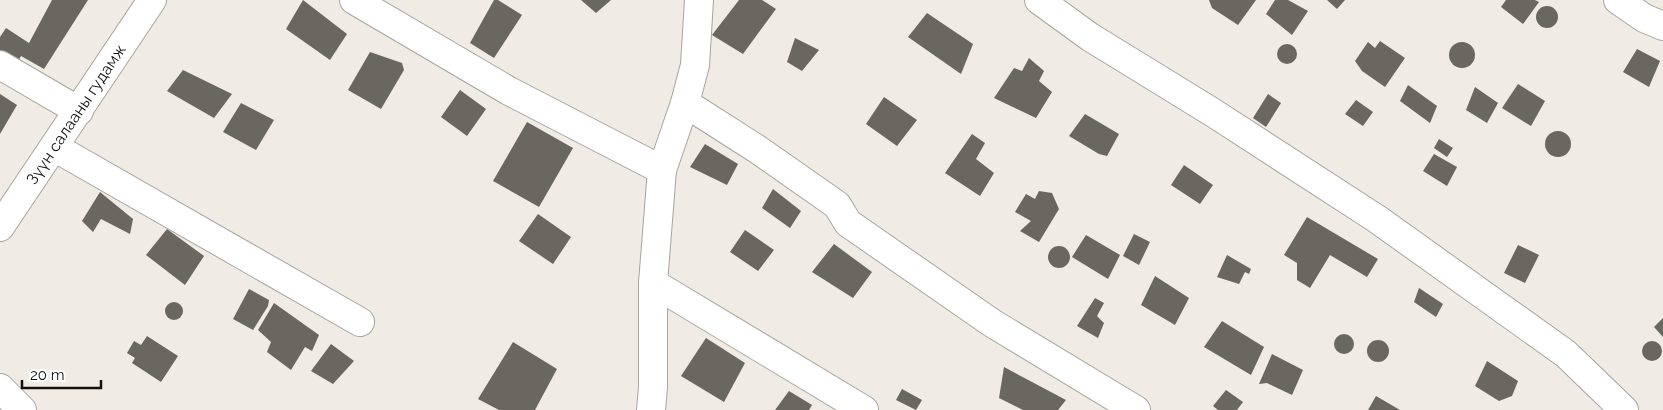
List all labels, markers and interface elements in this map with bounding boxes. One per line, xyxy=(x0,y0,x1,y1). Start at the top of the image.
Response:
street label: Зүүн салааны гудамж xyxy=(22,40,130,188)
scale bar xyxy=(22,358,101,390)
text: 20 m xyxy=(30,366,65,384)

